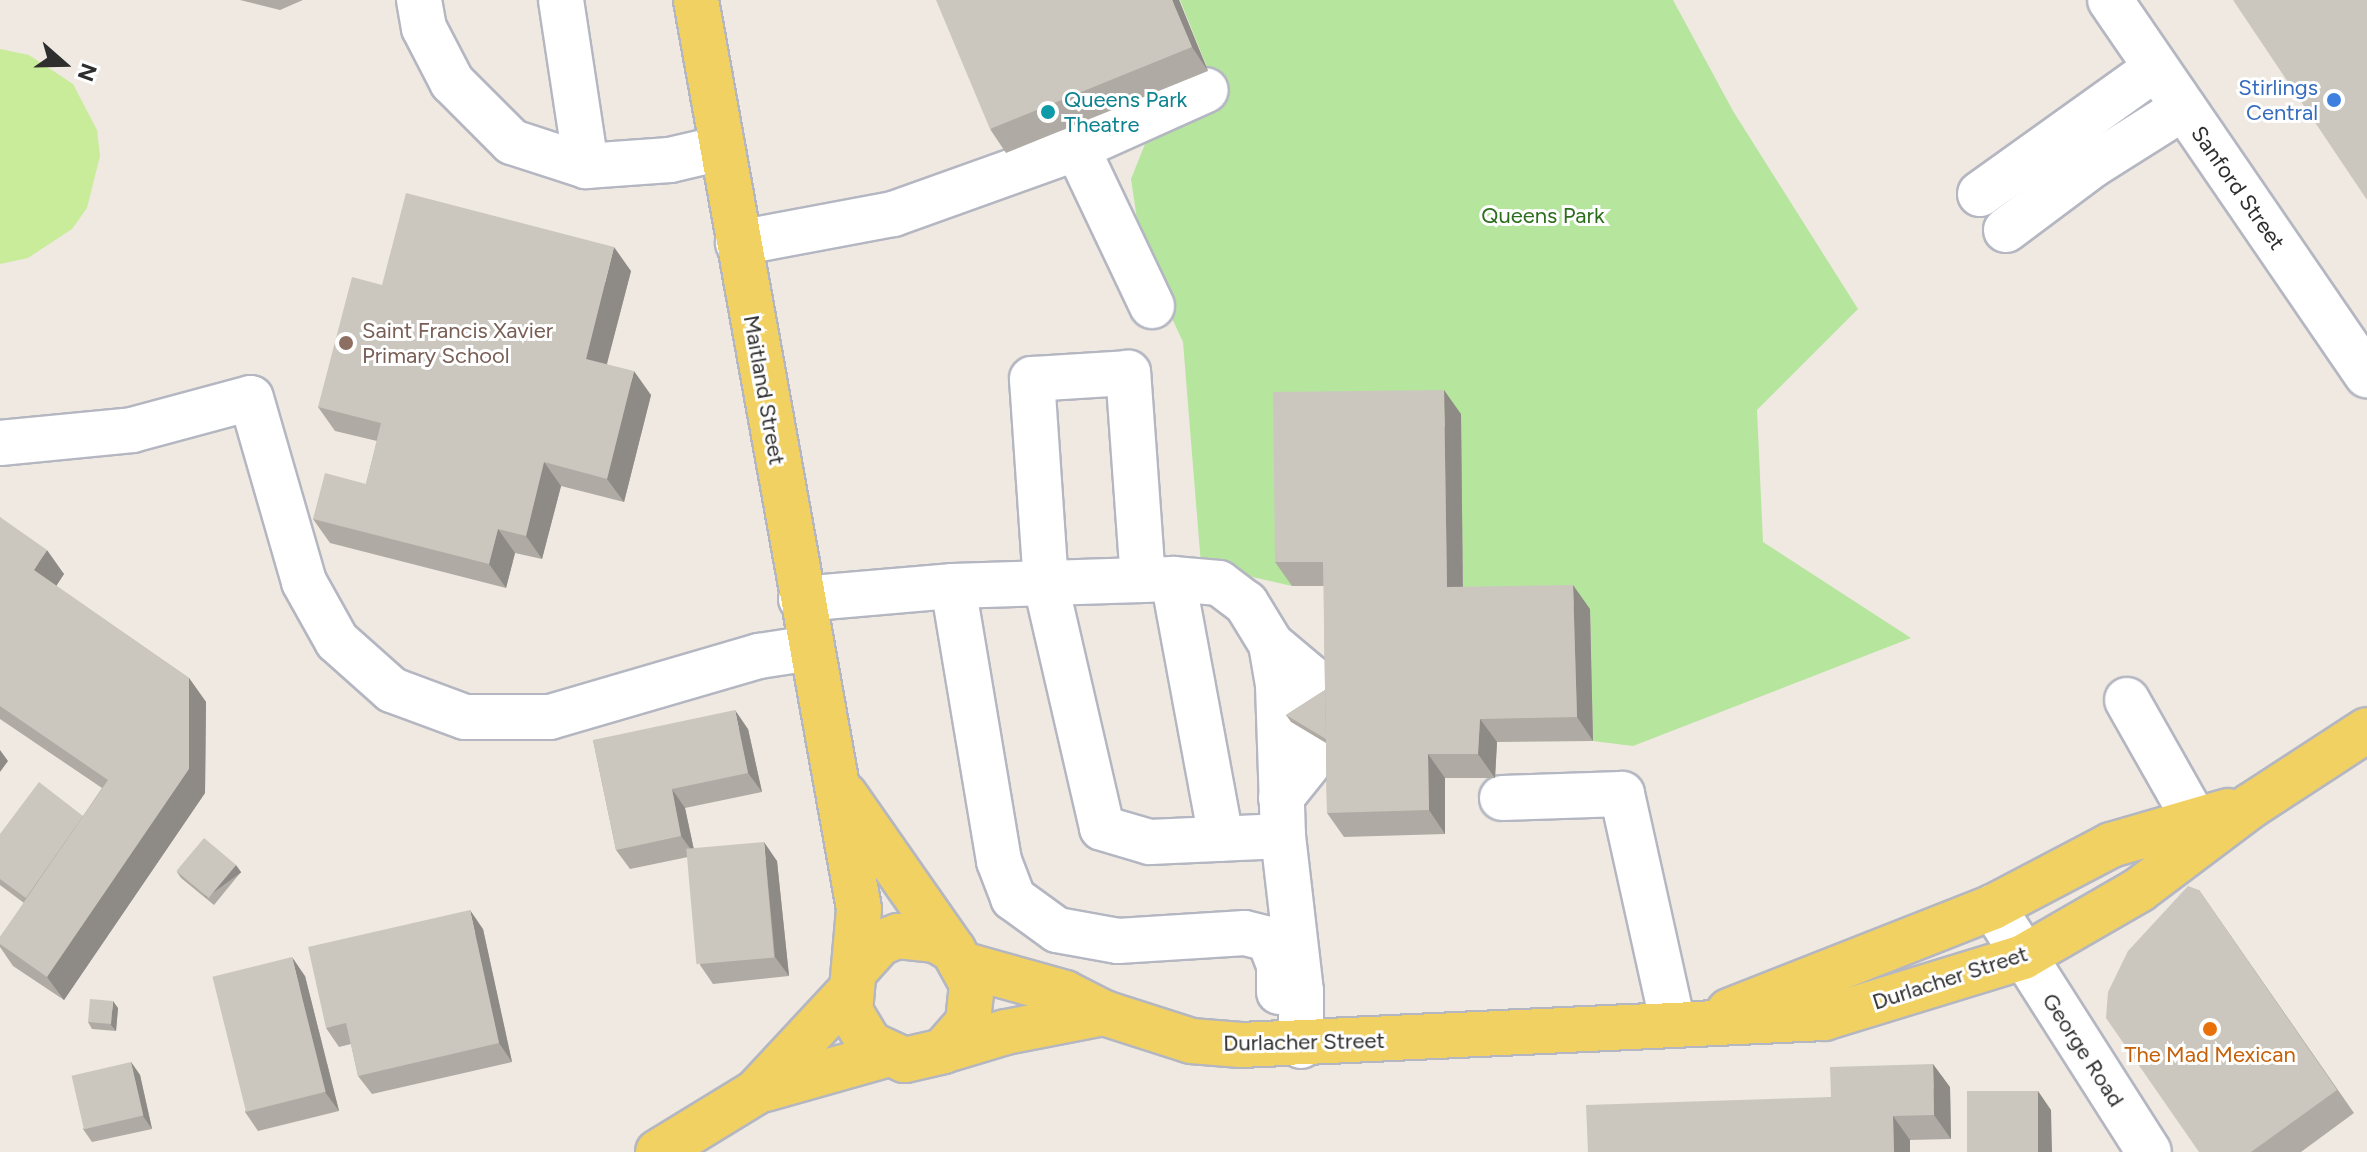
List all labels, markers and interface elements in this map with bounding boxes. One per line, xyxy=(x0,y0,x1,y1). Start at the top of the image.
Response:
north arrow xyxy=(24,24,104,104)
text: N xyxy=(71,60,103,85)
place label: Stirlings Central xyxy=(2238,74,2318,126)
place label: Queens Park Theatre xyxy=(1064,86,1187,138)
marker: Stirlings Central xyxy=(2325,91,2343,109)
marker: Queens Park Theatre xyxy=(1039,103,1057,121)
street label: Sanford Street xyxy=(2186,121,2290,255)
park label: Queens Park xyxy=(1481,203,1605,229)
street label: Maitland Street xyxy=(738,313,790,467)
place label: Saint Francis Xavier Primary School xyxy=(362,317,553,368)
marker: Saint Francis Xavier Primary School xyxy=(337,334,355,352)
street label: Durlacher Street xyxy=(1869,940,2031,1016)
street label: George Road xyxy=(2037,988,2129,1112)
marker: The Mad Mexican xyxy=(2201,1020,2219,1038)
street label: Durlacher Street xyxy=(1223,1027,1385,1057)
place label: The Mad Mexican xyxy=(2124,1042,2296,1068)

